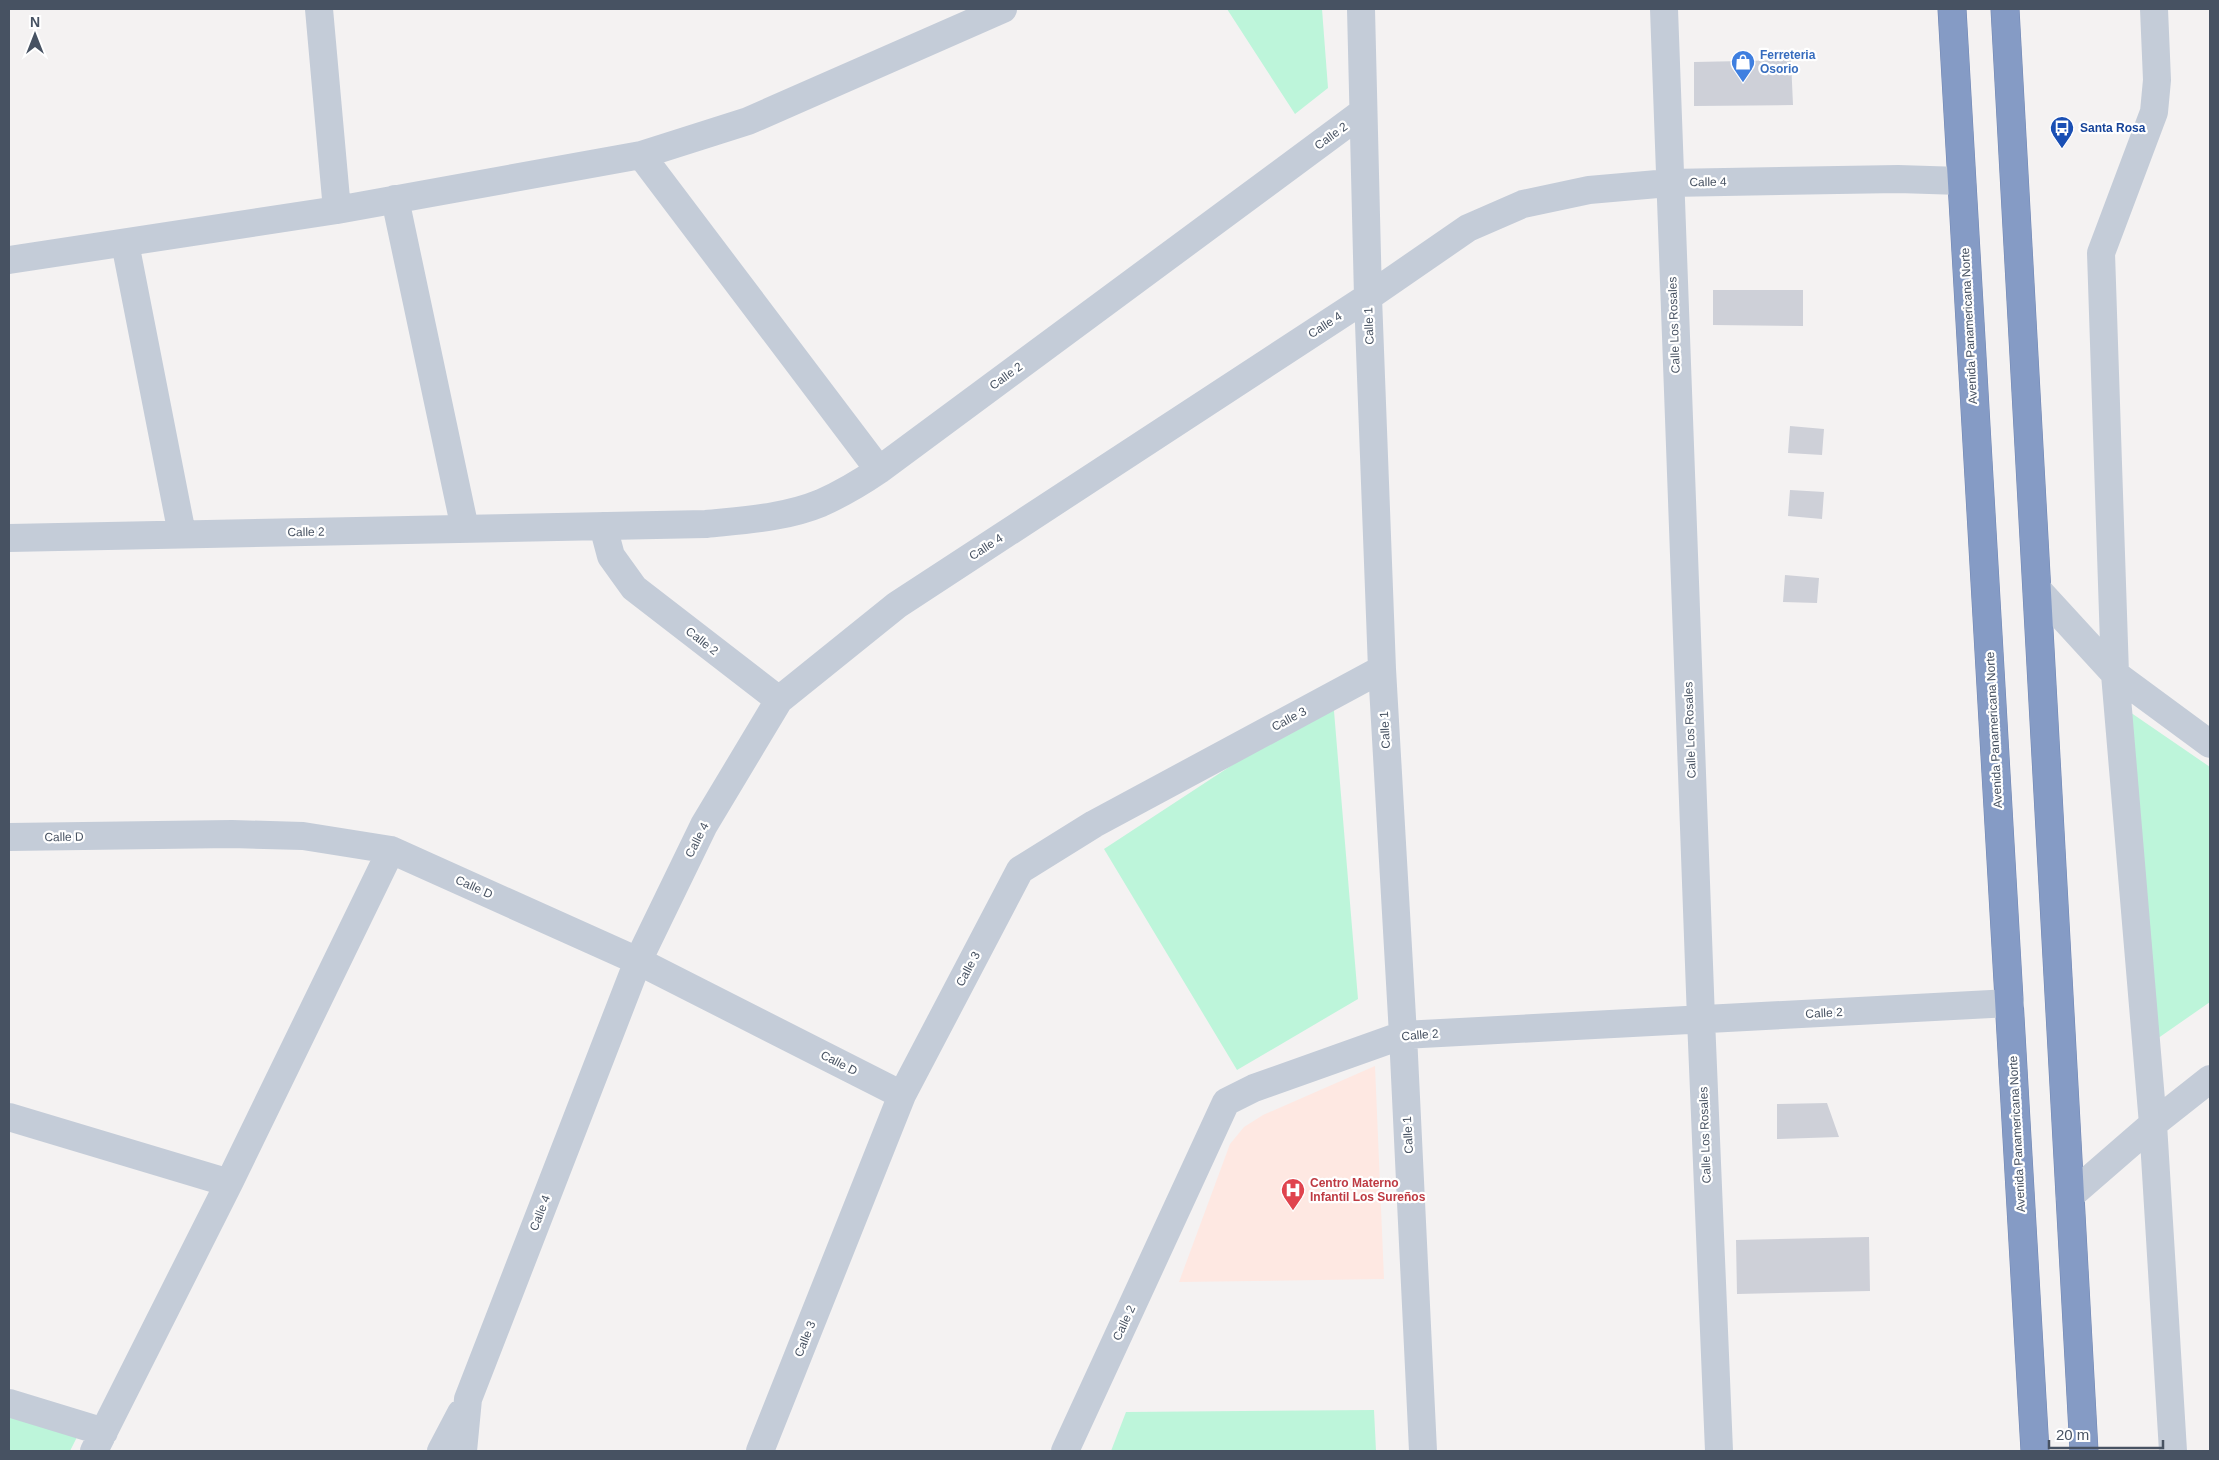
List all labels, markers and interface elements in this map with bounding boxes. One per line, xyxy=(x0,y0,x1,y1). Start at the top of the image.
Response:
north arrow xyxy=(10,10,60,60)
text: N xyxy=(30,14,40,30)
place label: Ferreteria Osorio xyxy=(1760,48,1816,76)
shop icon: Ferreteria Osorio xyxy=(1730,49,1756,83)
bus stop icon: Santa Rosa xyxy=(2049,115,2075,149)
street label: Calle 2 xyxy=(1312,119,1350,153)
place label: Santa Rosa xyxy=(2080,121,2146,135)
street label: Calle 4 xyxy=(1689,175,1727,189)
street label: Avenida Panamericana Norte xyxy=(1958,247,1980,405)
street label: Calle Los Rosales xyxy=(1665,276,1683,374)
street label: Calle 1 xyxy=(1361,307,1377,345)
street label: Calle 4 xyxy=(1306,309,1345,341)
street label: Calle 2 xyxy=(987,359,1025,393)
street label: Calle 2 xyxy=(287,525,325,539)
street label: Calle 4 xyxy=(967,531,1006,563)
street label: Calle 2 xyxy=(683,624,721,658)
street label: Avenida Panamericana Norte xyxy=(1983,651,2005,809)
street label: Calle Los Rosales xyxy=(1681,681,1699,779)
street label: Calle 3 xyxy=(1269,704,1309,734)
street label: Calle 1 xyxy=(1377,711,1393,749)
street label: Calle 4 xyxy=(682,820,712,860)
street label: Calle D xyxy=(44,830,84,844)
street label: Calle D xyxy=(453,873,495,902)
street label: Calle 3 xyxy=(953,949,983,989)
street label: Calle 2 xyxy=(1805,1005,1843,1021)
street label: Calle 2 xyxy=(1401,1026,1440,1044)
street label: Calle D xyxy=(818,1048,860,1078)
street label: Avenida Panamericana Norte xyxy=(2006,1055,2028,1213)
street label: Calle Los Rosales xyxy=(1696,1086,1714,1184)
street label: Calle 1 xyxy=(1400,1116,1416,1154)
place label: Centro Materno Infantil Los Sureños xyxy=(1310,1176,1426,1204)
hospital icon: Centro Materno Infantil Los Sureños xyxy=(1280,1177,1306,1211)
street label: Calle 4 xyxy=(527,1193,553,1233)
street label: Calle 2 xyxy=(1110,1303,1138,1343)
street label: Calle 3 xyxy=(792,1319,819,1359)
scale bar xyxy=(2049,1418,2163,1450)
text: 20 m xyxy=(2056,1426,2089,1443)

